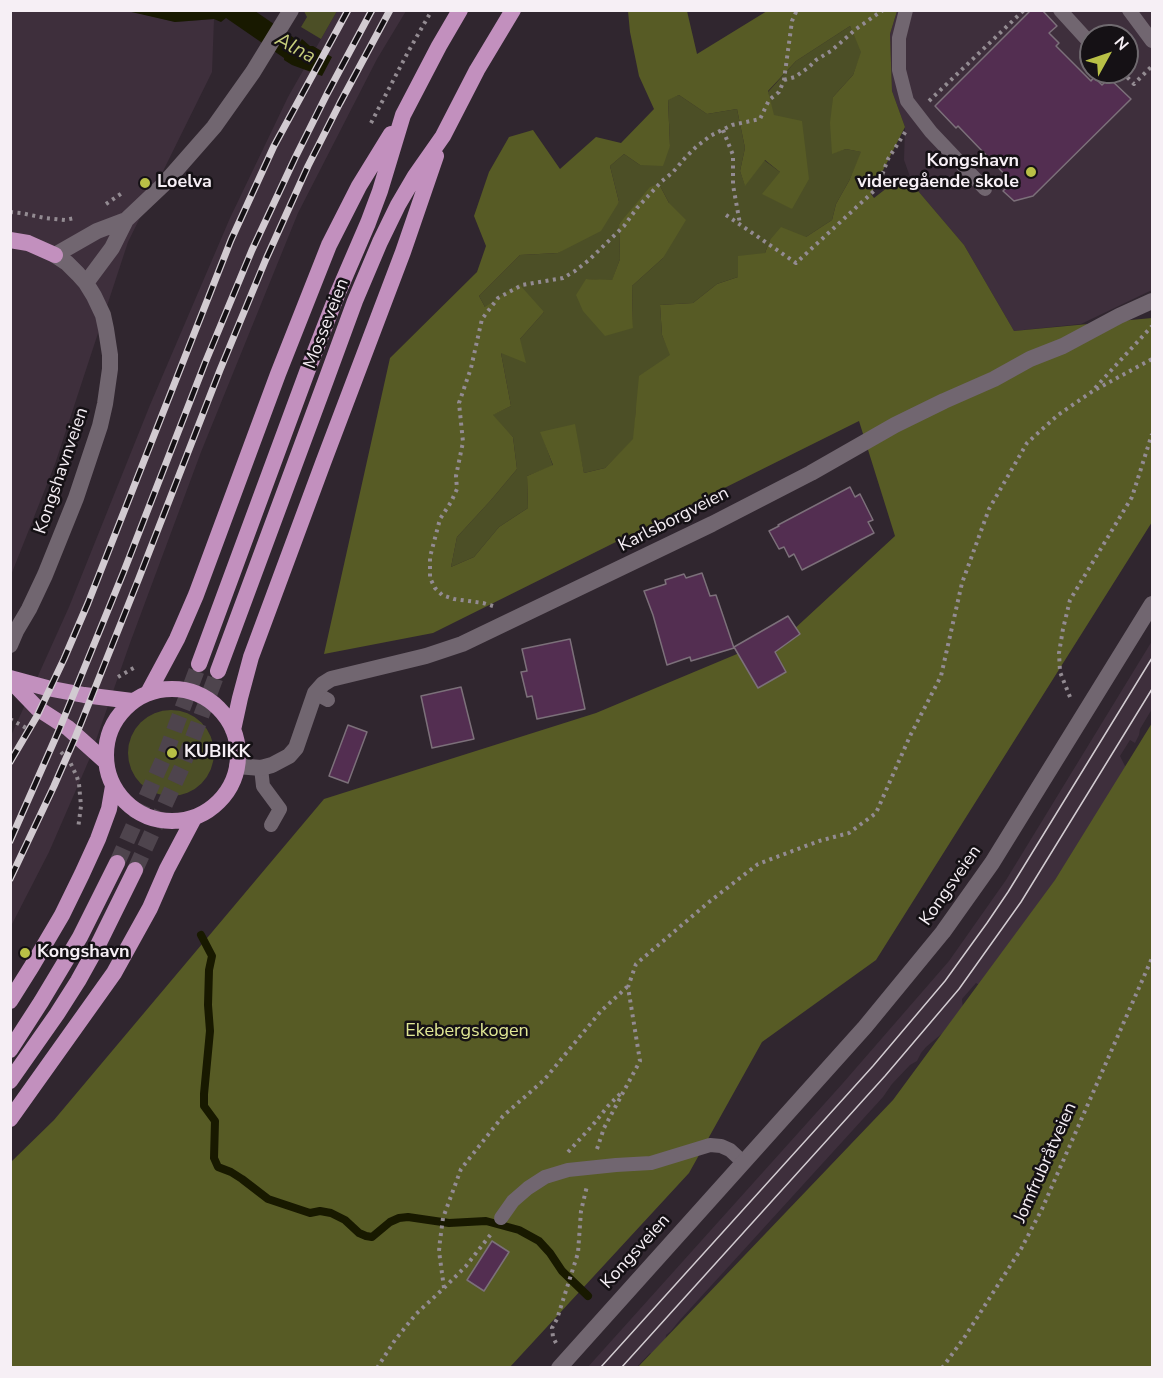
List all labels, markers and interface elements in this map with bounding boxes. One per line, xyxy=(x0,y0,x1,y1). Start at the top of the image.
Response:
north arrow xyxy=(1079,24,1139,84)
water label: Alna xyxy=(271,28,319,70)
text: N xyxy=(1109,32,1134,55)
place label: Kongshavn videregående skole xyxy=(857,151,1019,194)
marker: Kongshavn videregående skole xyxy=(1024,165,1038,179)
place label: Loelva xyxy=(157,172,212,194)
marker: Loelva xyxy=(138,176,152,190)
street label: Mosseveien xyxy=(300,276,354,372)
street label: Kongshavnveien xyxy=(30,405,94,537)
street label: Karlsborgveien xyxy=(615,483,733,557)
place label: KUBIKK xyxy=(184,742,250,764)
marker: KUBIKK xyxy=(165,746,179,760)
street label: Kongsveien xyxy=(915,842,987,930)
place label: Kongshavn xyxy=(37,942,130,964)
marker: Kongshavn xyxy=(18,946,32,960)
park label: Ekebergskogen xyxy=(405,1021,529,1043)
street label: Jomfrubråtveien xyxy=(1010,1100,1082,1226)
street label: Kongsveien xyxy=(597,1210,675,1294)

